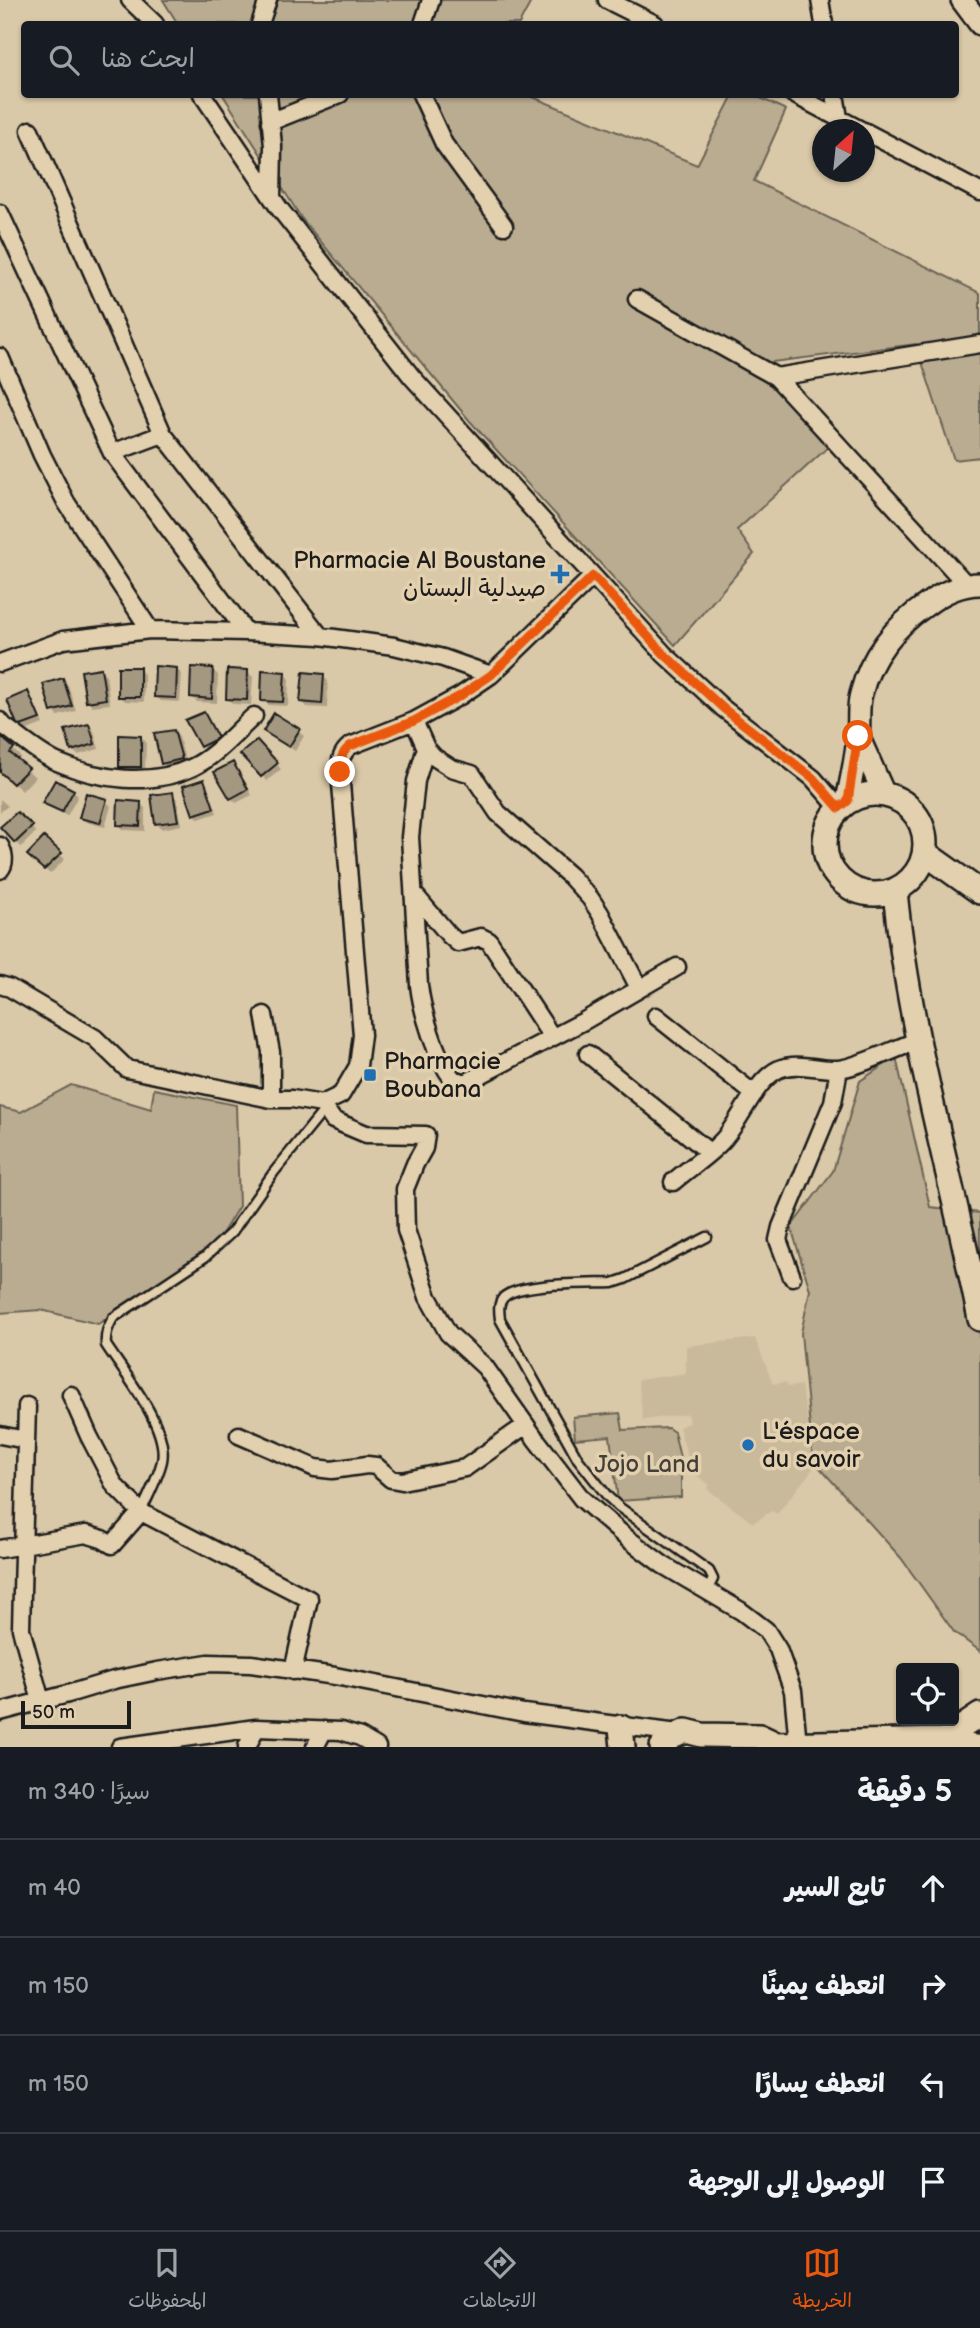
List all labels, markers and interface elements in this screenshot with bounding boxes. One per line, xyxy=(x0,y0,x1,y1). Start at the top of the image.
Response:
search box xyxy=(21,21,959,98)
icon: search xyxy=(45,41,83,79)
text: ابحث هنا xyxy=(101,44,195,75)
north arrow xyxy=(812,119,875,182)
place label: Pharmacie Al Boustane صيدلية البستان xyxy=(293,546,546,603)
marker: Pharmacie Al Boustane صيدلية البستان xyxy=(552,566,568,582)
route start xyxy=(842,720,873,751)
route end xyxy=(324,756,355,787)
place label: Pharmacie Boubana xyxy=(384,1047,501,1104)
marker: Pharmacie Boubana xyxy=(362,1067,378,1083)
place label: L'éspace du savoir xyxy=(762,1417,861,1474)
marker: L'éspace du savoir xyxy=(740,1437,756,1453)
park label: Jojo Land xyxy=(595,1450,699,1479)
map controls xyxy=(896,1663,959,1726)
button: locate xyxy=(896,1663,959,1726)
scale bar xyxy=(21,1698,131,1730)
text: 50 m xyxy=(32,1701,75,1724)
text: 5 دقيقة xyxy=(857,1774,952,1810)
text: سيرًا · 340 m xyxy=(28,1778,150,1806)
icon: ahead xyxy=(914,1869,952,1907)
text: تابع السير xyxy=(785,1873,885,1904)
text: 40 m xyxy=(28,1874,81,1902)
icon: right xyxy=(914,1967,952,2005)
text: انعطف يمينًا xyxy=(762,1971,885,2002)
text: 150 m xyxy=(28,1972,89,2000)
icon: left xyxy=(914,2065,952,2103)
text: انعطف يسارًا xyxy=(755,2069,885,2100)
text: 150 m xyxy=(28,2070,89,2098)
icon: arrive xyxy=(914,2163,952,2201)
text: الوصول إلى الوجهة xyxy=(688,2167,885,2198)
tab: المحفوظات xyxy=(128,2244,206,2317)
tab: الاتجاهات xyxy=(463,2244,536,2317)
tab: الخريطة xyxy=(793,2244,852,2317)

